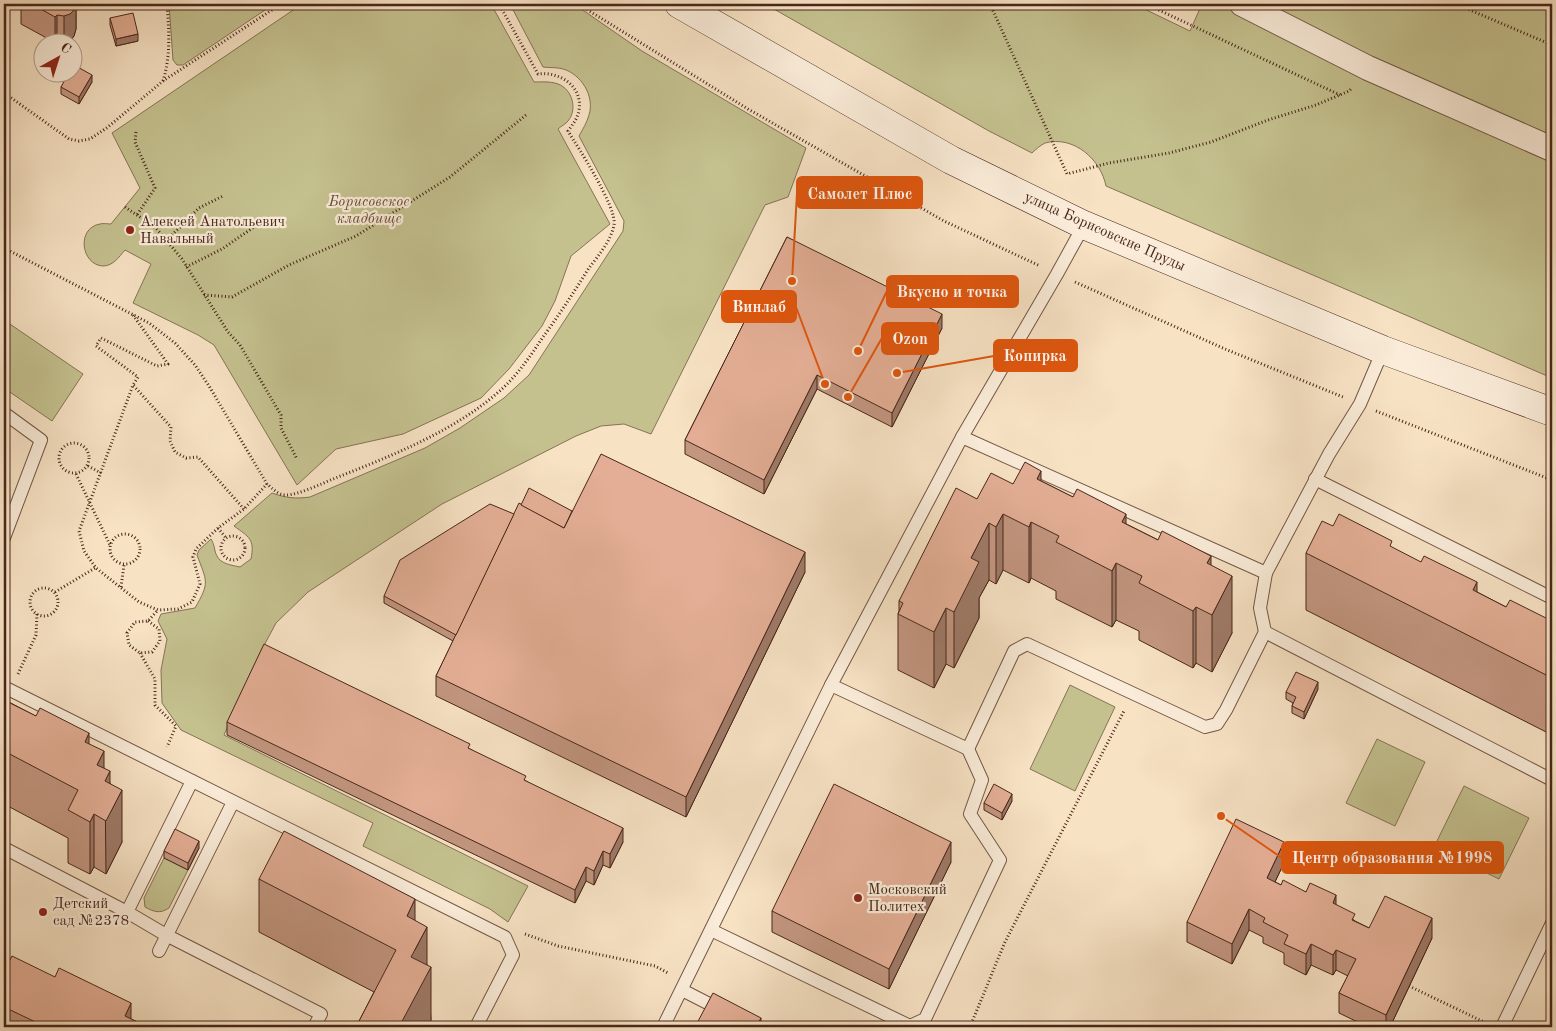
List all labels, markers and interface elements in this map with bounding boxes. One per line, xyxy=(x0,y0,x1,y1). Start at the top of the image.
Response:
north arrow xyxy=(32,32,82,82)
text: С xyxy=(58,40,74,57)
callout: Самолет Плюс xyxy=(797,177,922,208)
text: Самолет Плюс xyxy=(808,187,912,203)
street label: улица Борисовские Пруды xyxy=(1022,190,1187,275)
park label: Борисовское кладбище xyxy=(328,195,409,227)
place label: Алексей Анатольевич Навальный xyxy=(140,215,285,247)
marker: Алексей Анатольевич Навальный xyxy=(124,224,136,236)
callout: Вкусно и точка xyxy=(887,276,1018,307)
text: Вкусно и точка xyxy=(897,285,1007,301)
callout: Винлаб xyxy=(722,291,796,322)
text: Винлаб xyxy=(732,300,786,316)
callout: Ozon xyxy=(882,323,938,354)
text: Ozon xyxy=(892,332,928,348)
callout: Копирка xyxy=(994,340,1077,371)
text: Копирка xyxy=(1003,349,1067,365)
callout: Центр образования №1998 xyxy=(1282,842,1503,873)
text: Центр образования №1998 xyxy=(1292,851,1492,867)
place label: Московский Политех xyxy=(868,883,947,915)
marker: Московский Политех xyxy=(852,892,864,904)
place label: Детский сад №2378 xyxy=(53,897,129,929)
marker: Детский сад №2378 xyxy=(37,906,49,918)

